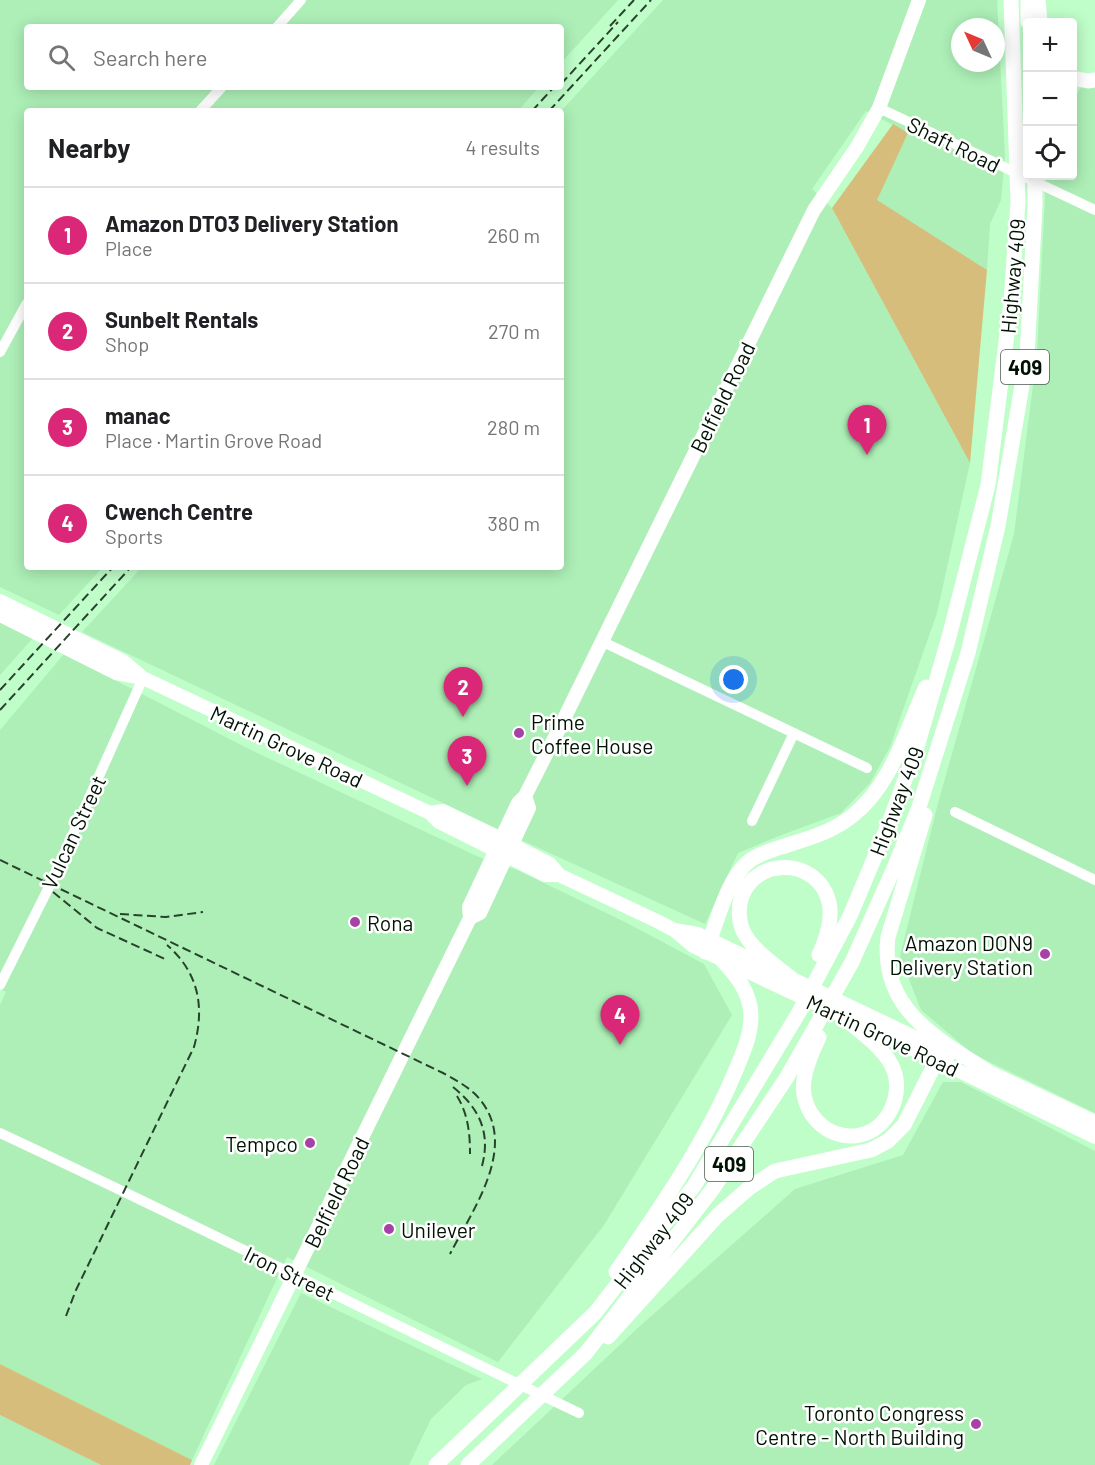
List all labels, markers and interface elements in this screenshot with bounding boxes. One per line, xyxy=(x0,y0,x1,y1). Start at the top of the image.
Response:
north arrow xyxy=(951,18,1005,72)
map controls xyxy=(1023,18,1077,180)
button: + xyxy=(1023,18,1077,72)
search box xyxy=(24,24,564,90)
icon: search xyxy=(45,41,78,74)
text: Search here xyxy=(93,44,207,70)
button: − xyxy=(1023,72,1077,126)
street label: Shaft Road xyxy=(904,111,1004,177)
button: locate xyxy=(1023,126,1077,180)
text: Nearby xyxy=(48,132,130,163)
text: 4 results xyxy=(465,135,540,159)
text: Amazon DTO3 Delivery Station xyxy=(105,210,398,236)
street label: Highway 409 xyxy=(995,218,1029,334)
text: 1 xyxy=(64,223,71,247)
text: 260 m xyxy=(487,223,540,247)
text: Place xyxy=(105,236,153,260)
text: Sunbelt Rentals xyxy=(105,306,258,332)
text: 2 xyxy=(62,319,73,343)
text: 270 m xyxy=(488,319,540,343)
text: Shop xyxy=(105,332,149,356)
street label: Belfield Road xyxy=(684,338,760,456)
road number: 409 xyxy=(1001,350,1049,384)
text: manac xyxy=(105,402,170,428)
pin: 1 xyxy=(848,406,886,455)
text: 3 xyxy=(62,415,73,439)
text: 280 m xyxy=(487,415,540,439)
text: Place · Martin Grove Road xyxy=(105,428,322,452)
text: Cwench Centre xyxy=(105,498,253,524)
text: 4 xyxy=(61,511,74,535)
text: 380 m xyxy=(487,511,540,535)
text: Sports xyxy=(105,524,163,548)
your location xyxy=(719,665,748,694)
pin: 2 xyxy=(444,668,482,717)
street label: Martin Grove Road xyxy=(207,700,367,792)
place label: Prime Coffee House xyxy=(531,709,653,758)
marker: Prime Coffee House xyxy=(512,726,526,740)
pin: 3 xyxy=(448,736,486,786)
street label: Highway 409 xyxy=(864,743,928,859)
street label: Vulcan Street xyxy=(36,771,110,893)
place label: Rona xyxy=(367,910,413,935)
marker: Rona xyxy=(348,915,362,929)
place label: Amazon DON9 Delivery Station xyxy=(889,930,1033,979)
marker: Amazon DON9 Delivery Station xyxy=(1038,947,1052,961)
street label: Martin Grove Road xyxy=(803,989,963,1081)
pin: 4 xyxy=(600,996,640,1045)
place label: Tempco xyxy=(225,1131,298,1156)
street label: Belfield Road xyxy=(298,1133,374,1251)
marker: Tempco xyxy=(303,1136,317,1150)
road number: 409 xyxy=(705,1147,753,1181)
street label: Highway 409 xyxy=(608,1187,698,1293)
place label: Unilever xyxy=(401,1217,476,1242)
marker: Unilever xyxy=(382,1222,396,1236)
street label: Iron Street xyxy=(241,1240,339,1306)
place label: Toronto Congress Centre - North Building xyxy=(755,1400,964,1449)
marker: Toronto Congress Centre - North Building xyxy=(969,1417,983,1431)

